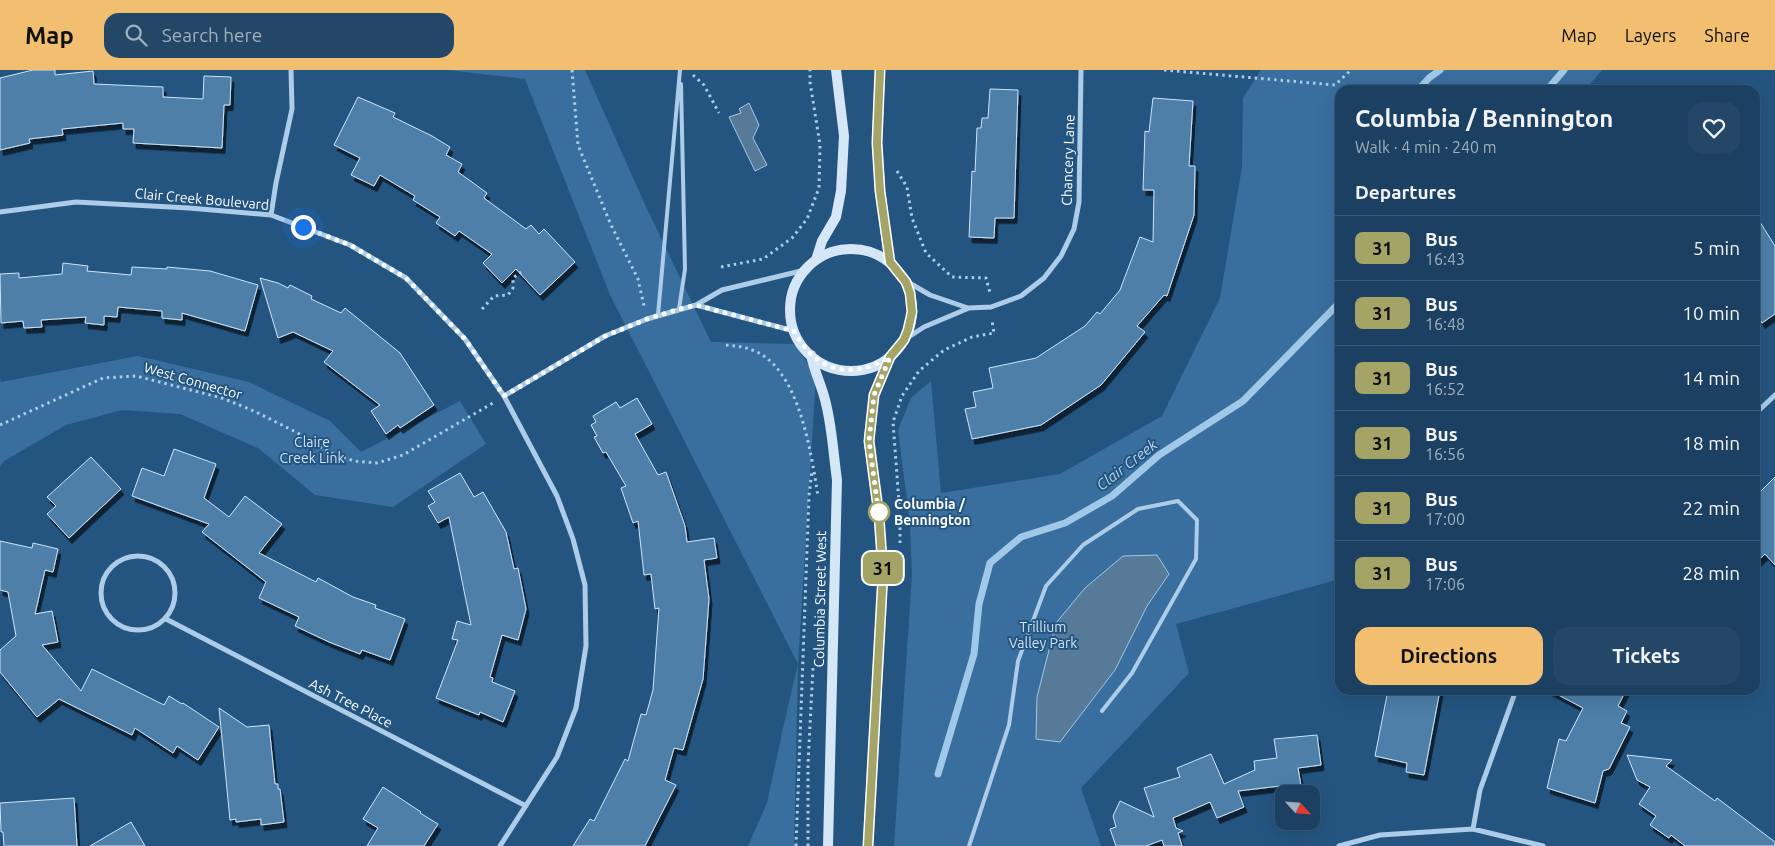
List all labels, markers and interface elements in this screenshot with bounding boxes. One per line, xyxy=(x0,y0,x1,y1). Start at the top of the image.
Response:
search box xyxy=(104,13,454,58)
icon: search xyxy=(122,21,150,49)
text: Map xyxy=(25,22,74,49)
text: Search here xyxy=(162,24,262,46)
text: Map xyxy=(1561,25,1597,45)
text: Layers xyxy=(1625,25,1676,45)
text: Share xyxy=(1704,25,1750,45)
button: heart xyxy=(1688,102,1740,154)
text: Columbia / Bennington xyxy=(1355,105,1613,132)
street label: Chancery Lane xyxy=(1058,114,1078,206)
text: Walk · 4 min · 240 m xyxy=(1355,138,1497,156)
text: Departures xyxy=(1355,181,1456,203)
street label: Clair Creek Boulevard xyxy=(134,185,270,213)
your location xyxy=(291,215,316,240)
text: Bus xyxy=(1425,228,1458,250)
text: 5 min xyxy=(1693,237,1740,259)
text: 31 xyxy=(1372,238,1393,258)
text: 16:43 xyxy=(1425,250,1465,268)
text: Bus xyxy=(1425,293,1458,315)
text: 10 min xyxy=(1682,302,1740,324)
text: 31 xyxy=(1372,303,1393,323)
text: 16:48 xyxy=(1425,315,1465,333)
text: Bus xyxy=(1425,358,1458,380)
street label: West Connector xyxy=(142,359,245,403)
text: 14 min xyxy=(1682,367,1740,389)
text: 31 xyxy=(1372,368,1393,388)
text: 16:52 xyxy=(1425,380,1465,398)
text: Bus xyxy=(1425,423,1458,445)
text: 18 min xyxy=(1682,432,1740,454)
text: 31 xyxy=(1372,433,1393,453)
park label: Claire Creek Link xyxy=(279,434,345,466)
water label: Clair Creek xyxy=(1093,435,1161,494)
text: 16:56 xyxy=(1425,445,1465,463)
text: Bus xyxy=(1425,488,1458,510)
place label: Columbia / Bennington xyxy=(894,496,971,528)
text: 22 min xyxy=(1682,497,1740,519)
text: 31 xyxy=(1372,498,1393,518)
marker: Columbia / Bennington xyxy=(868,501,890,523)
text: 17:00 xyxy=(1425,510,1465,528)
street label: Columbia Street West xyxy=(811,530,829,668)
line badge: 31 xyxy=(860,552,906,584)
text: Bus xyxy=(1425,553,1458,575)
text: 31 xyxy=(873,558,893,578)
text: 28 min xyxy=(1682,562,1740,584)
text: 31 xyxy=(1372,563,1393,583)
text: 17:06 xyxy=(1425,575,1465,593)
park label: Trillium Valley Park xyxy=(1009,619,1077,651)
button: Directions xyxy=(1355,627,1543,685)
button: Tickets xyxy=(1553,627,1740,685)
street label: Ash Tree Place xyxy=(307,675,395,731)
north arrow xyxy=(1275,785,1320,830)
map controls xyxy=(1275,785,1320,830)

